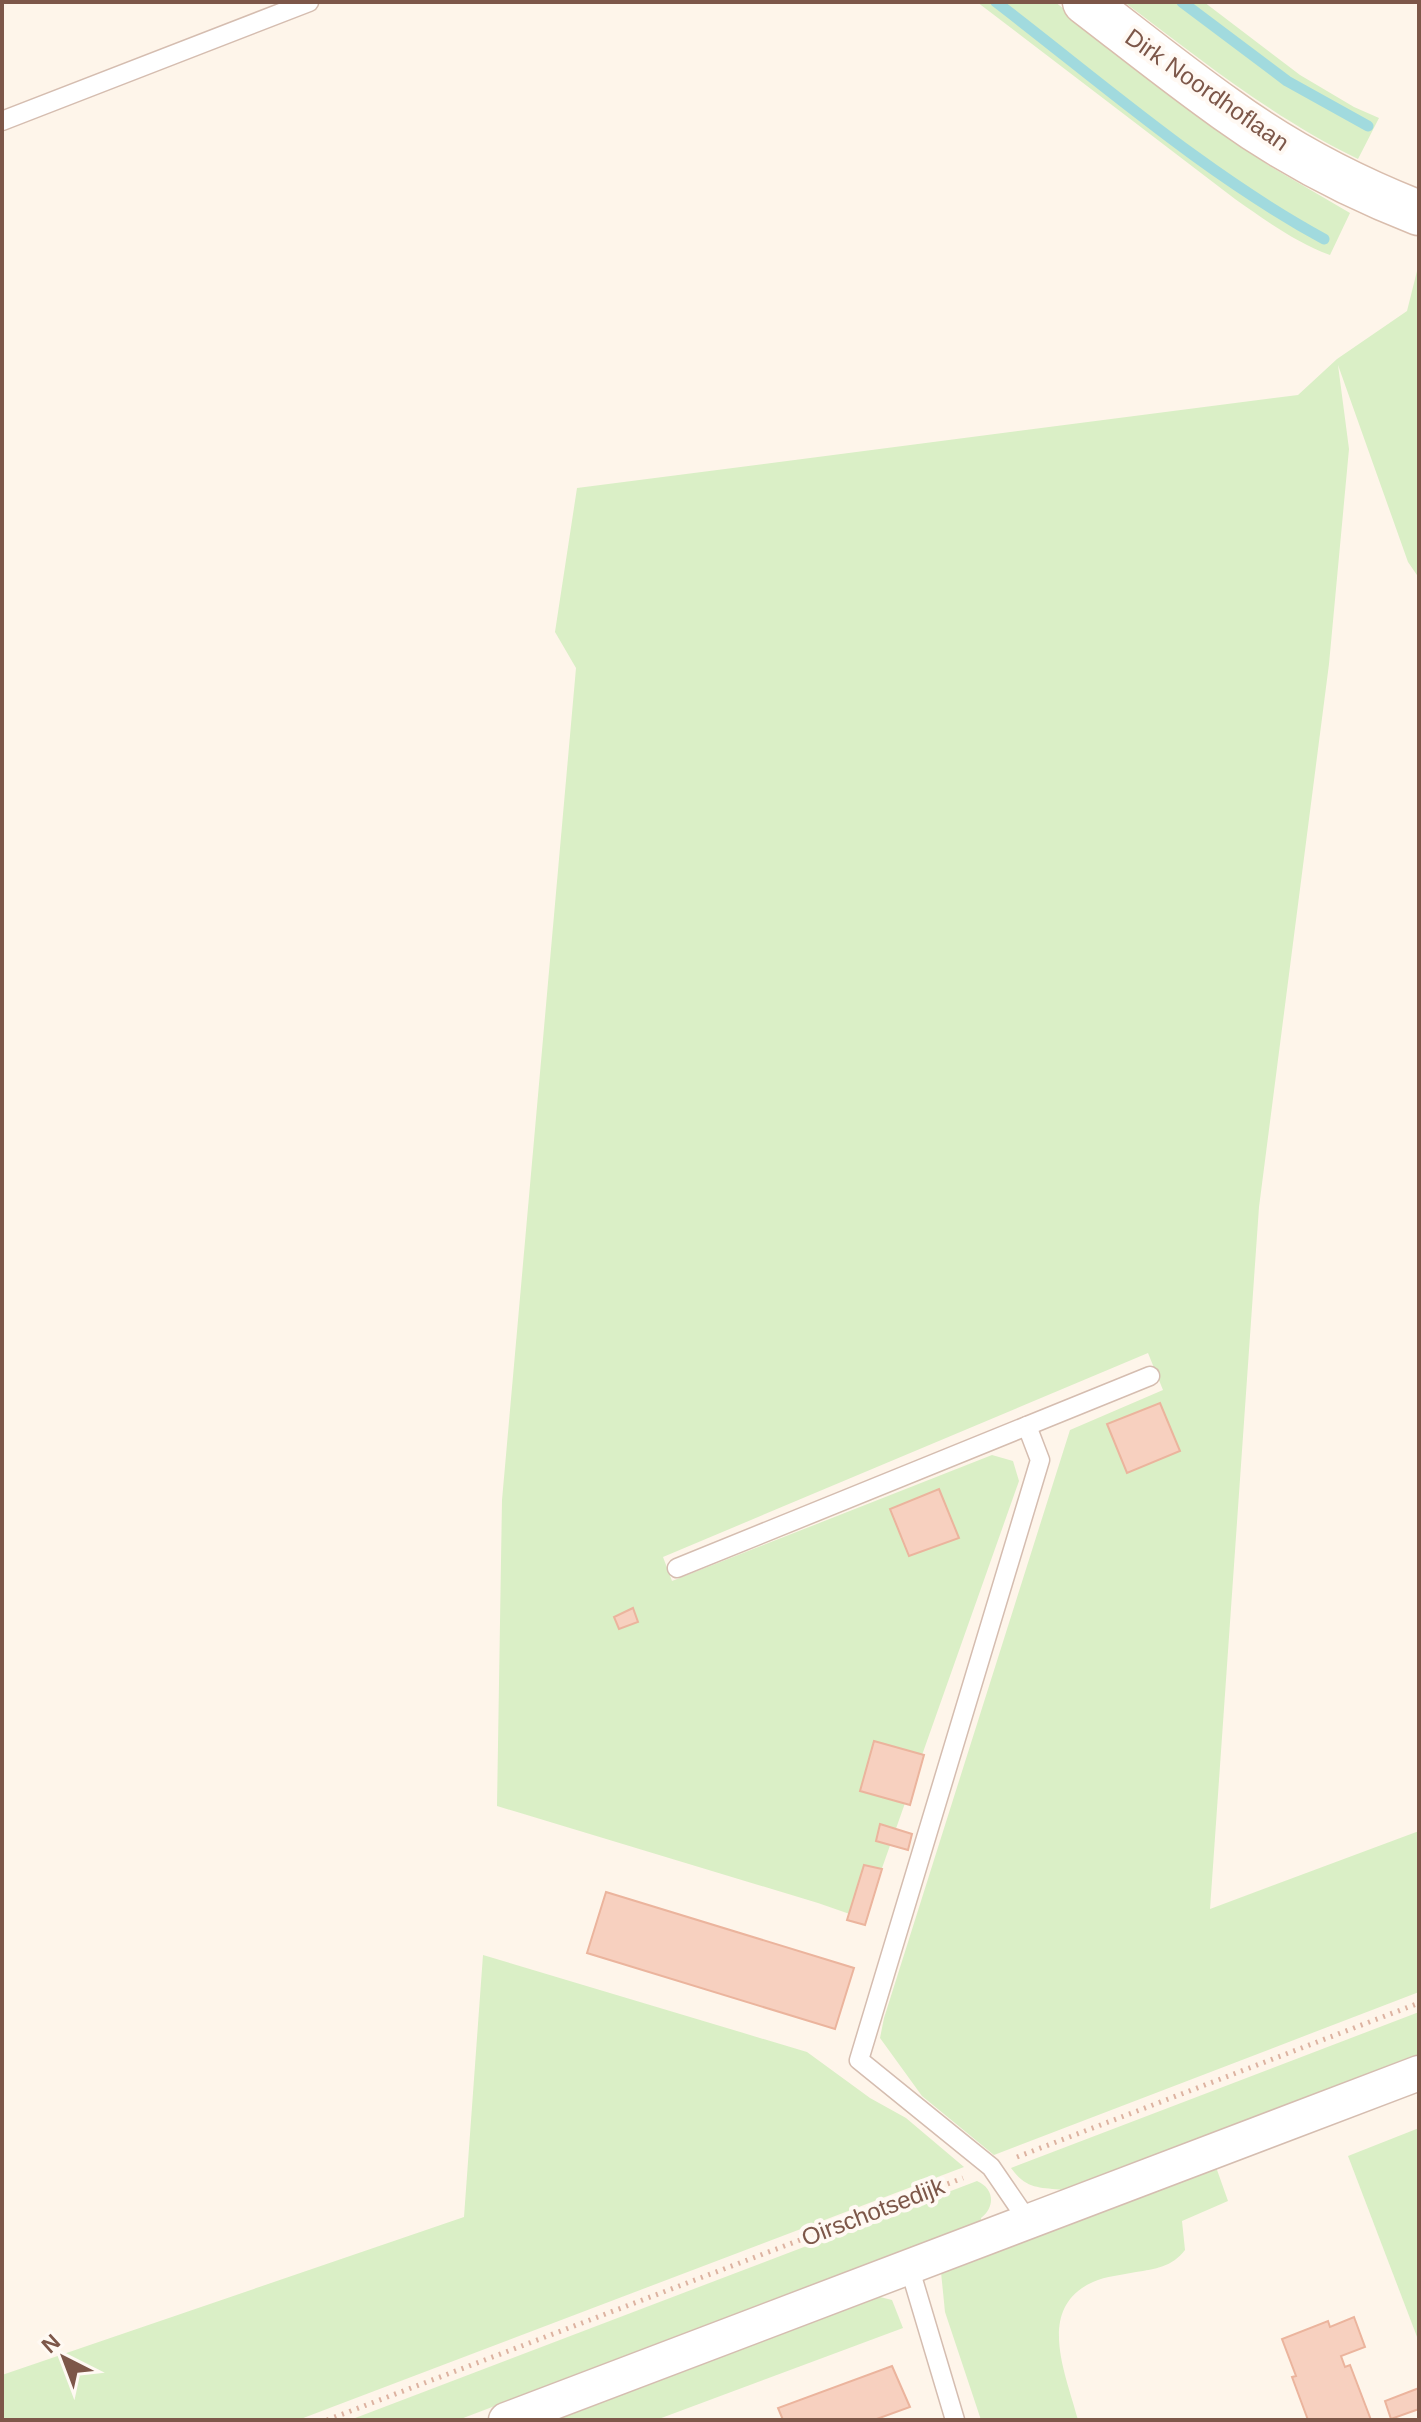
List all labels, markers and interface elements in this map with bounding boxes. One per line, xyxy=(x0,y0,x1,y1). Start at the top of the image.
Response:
street label: Dirk Noordhoflaan xyxy=(1120,23,1294,156)
street label: Oirschotsedijk xyxy=(798,2172,949,2251)
north arrow xyxy=(24,2318,104,2398)
text: N xyxy=(37,2329,65,2358)

